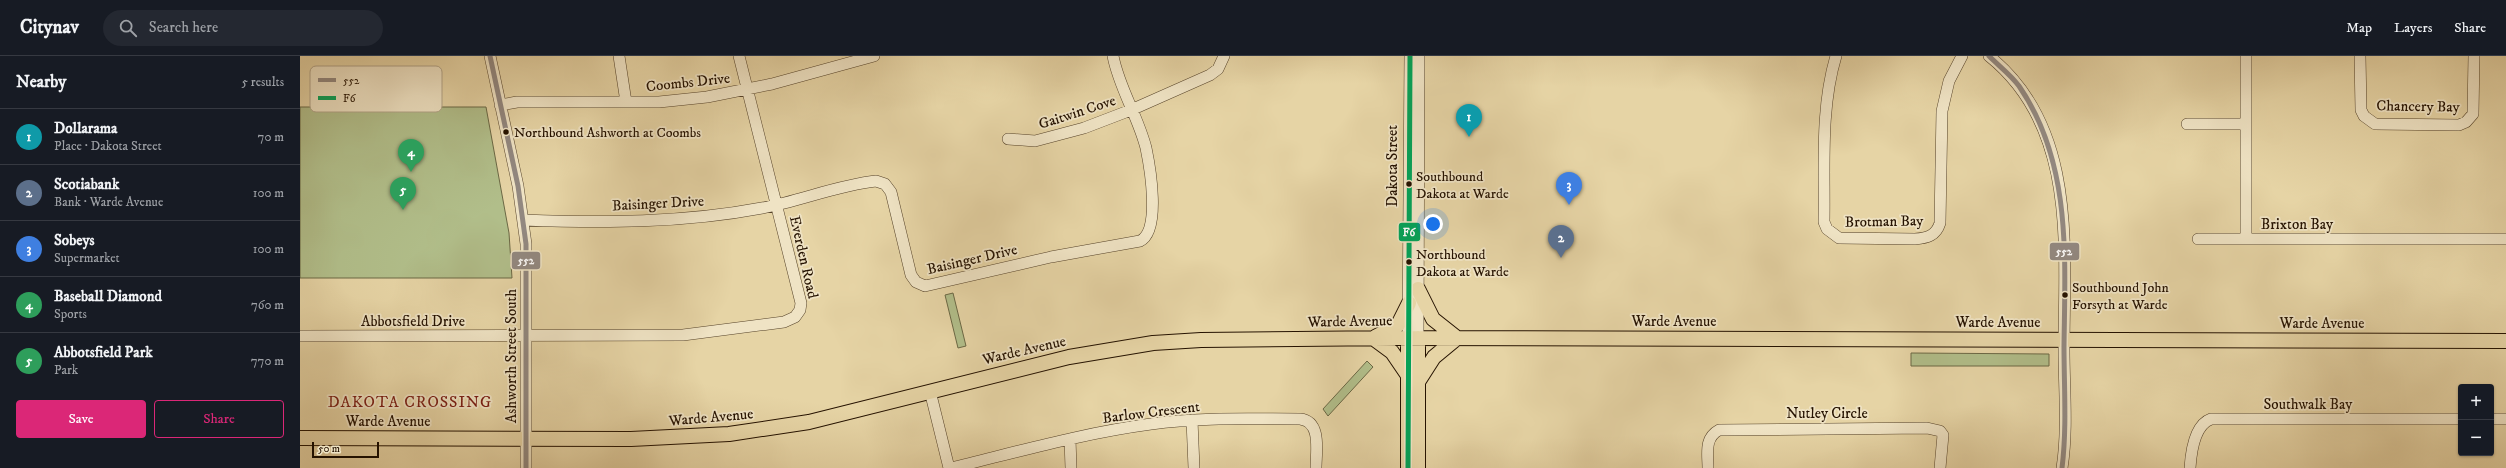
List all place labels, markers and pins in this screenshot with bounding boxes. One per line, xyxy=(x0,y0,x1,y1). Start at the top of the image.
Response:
pin: 1 xyxy=(1456,104,1482,137)
place label: Northbound Ashworth at Coombs xyxy=(514,124,701,142)
marker: Northbound Ashworth at Coombs xyxy=(501,127,511,137)
pin: 4 xyxy=(398,139,424,172)
place label: Southbound Dakota at Warde xyxy=(1416,168,1509,203)
pin: 3 xyxy=(1556,172,1582,205)
pin: 5 xyxy=(390,177,416,210)
marker: Southbound Dakota at Warde xyxy=(1404,179,1414,189)
pin: 2 xyxy=(1548,225,1574,258)
place label: Northbound Dakota at Warde xyxy=(1416,246,1509,281)
marker: Northbound Dakota at Warde xyxy=(1404,257,1414,267)
place label: Southbound John Forsyth at Warde xyxy=(2072,279,2170,314)
marker: Southbound John Forsyth at Warde xyxy=(2060,290,2070,300)

